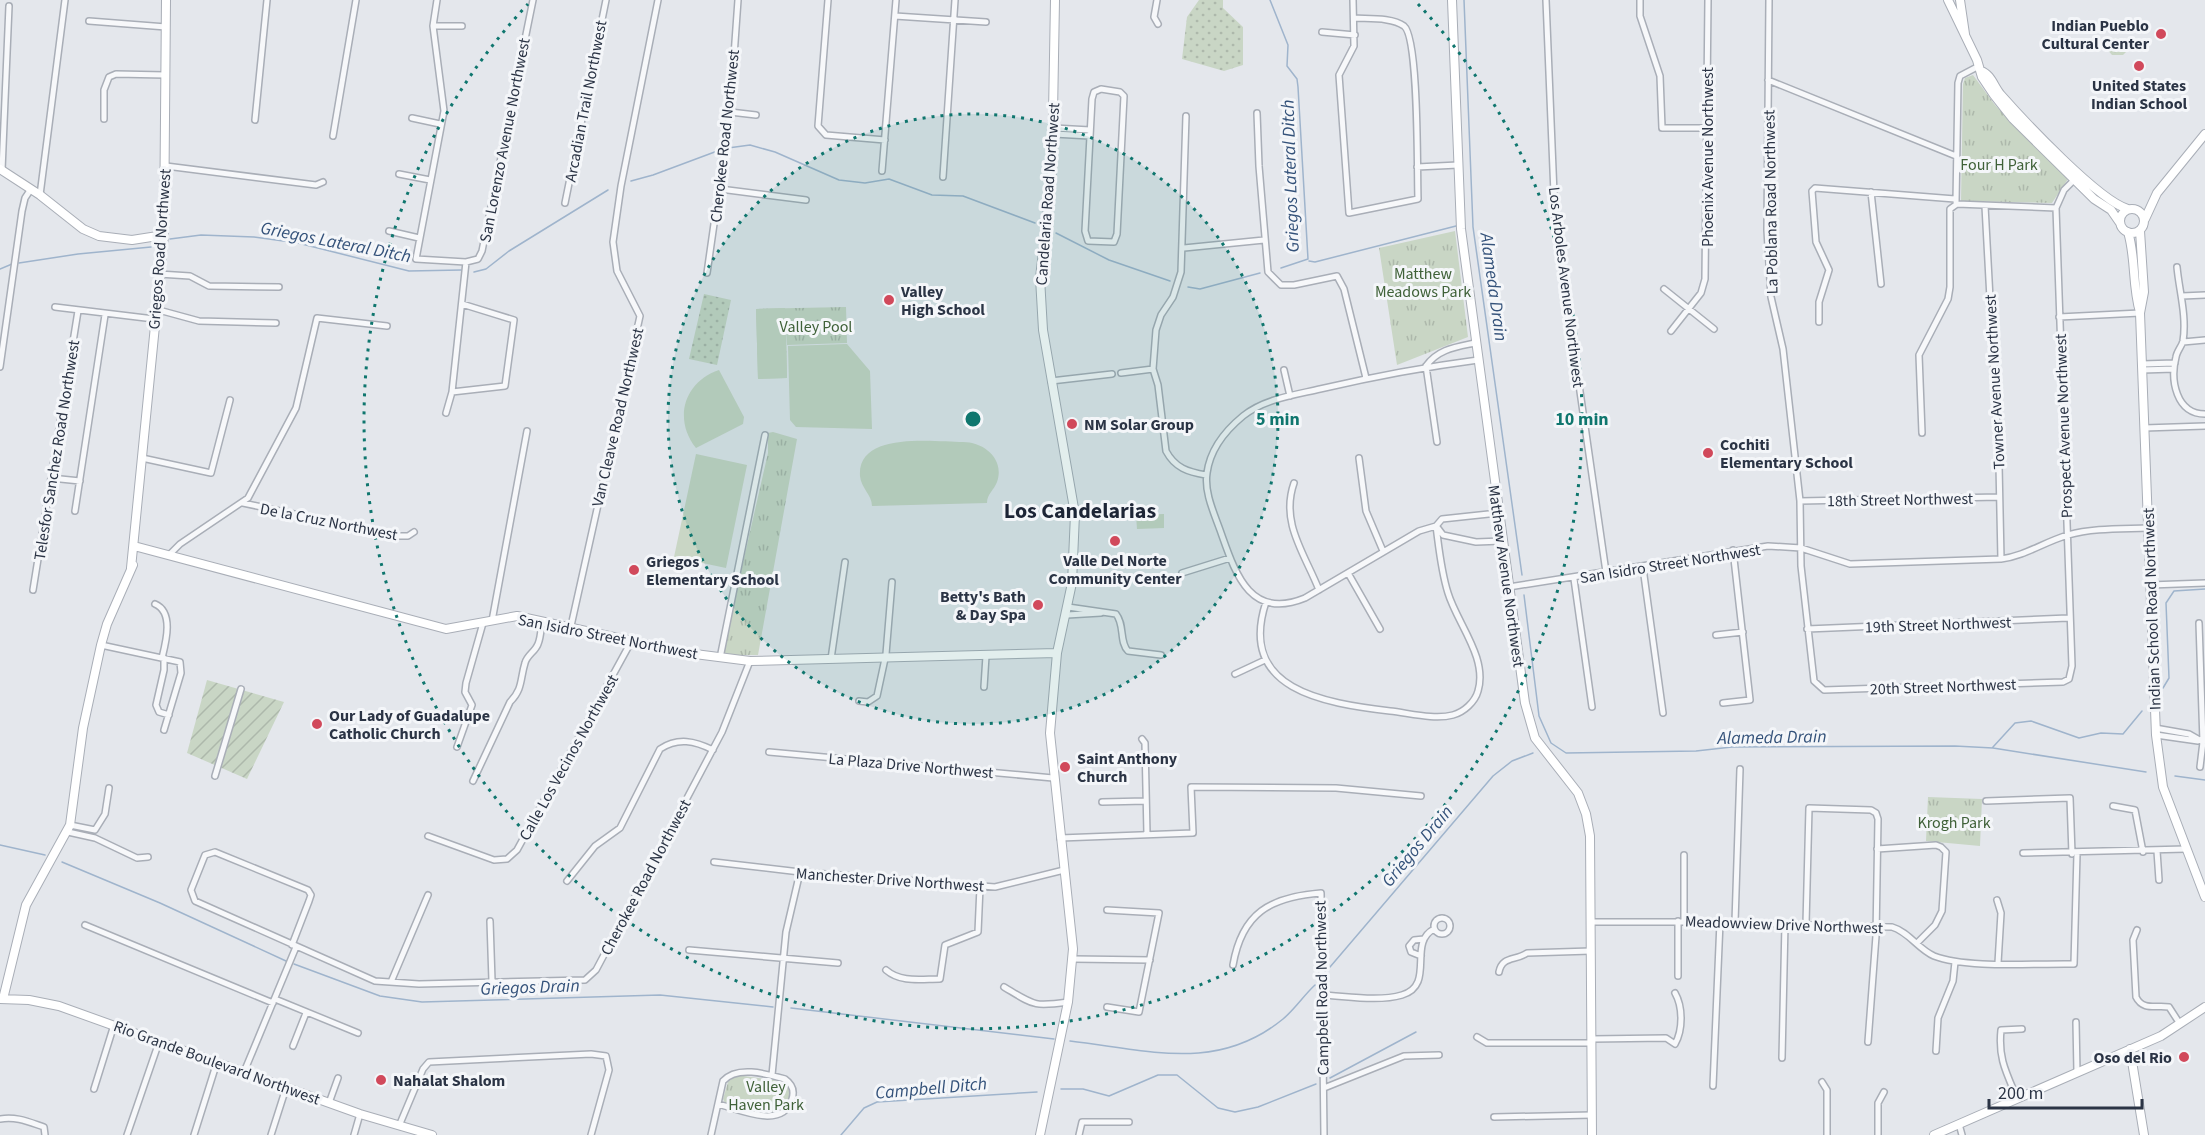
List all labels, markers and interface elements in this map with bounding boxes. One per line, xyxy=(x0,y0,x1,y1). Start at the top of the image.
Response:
place label: Indian Pueblo Cultural Center xyxy=(2042,15,2150,55)
street label: Arcadian Trail Northwest xyxy=(560,18,613,184)
marker: Indian Pueblo Cultural Center xyxy=(2154,27,2168,41)
street label: San Lorenzo Avenue Northwest xyxy=(474,36,536,244)
street label: Cherokee Road Northwest xyxy=(705,48,745,224)
marker: United States Indian School xyxy=(2132,59,2146,73)
street label: Phoenix Avenue Northwest xyxy=(1697,67,1719,247)
place label: United States Indian School xyxy=(2091,75,2188,115)
water label: Griegos Lateral Ditch xyxy=(1275,99,1306,253)
street label: Candelaria Road Northwest xyxy=(1031,101,1065,286)
street label: La Poblana Road Northwest xyxy=(1758,109,1784,295)
park label: Four H Park xyxy=(1960,154,2038,176)
street label: Griegos Road Northwest xyxy=(143,167,177,330)
street label: Los Arboles Avenue Northwest xyxy=(1543,185,1589,389)
water label: Griegos Lateral Ditch xyxy=(259,216,413,269)
water label: Alameda Drain xyxy=(1473,230,1513,343)
park label: Matthew Meadows Park xyxy=(1375,263,1471,303)
place label: Valley High School xyxy=(900,281,985,321)
marker: Valley High School xyxy=(882,293,896,307)
street label: Towner Avenue Northwest xyxy=(1979,293,2011,470)
park label: Valley Pool xyxy=(780,316,852,338)
street label: Van Cleave Road Northwest xyxy=(587,325,649,509)
street label: Prospect Avenue Northwest xyxy=(2050,333,2078,519)
street label: Telesfor Sanchez Road Northwest xyxy=(29,338,85,562)
text: 5 min xyxy=(1256,407,1300,432)
text: 10 min xyxy=(1555,407,1609,432)
centre of rings xyxy=(963,409,983,429)
place label: NM Solar Group xyxy=(1084,414,1194,436)
marker: NM Solar Group xyxy=(1065,417,1079,431)
place label: Cochiti Elementary School xyxy=(1720,434,1853,474)
marker: Cochiti Elementary School xyxy=(1701,446,1715,460)
street label: Matthew Avenue Northwest xyxy=(1482,484,1530,669)
street label: 18th Street Northwest xyxy=(1827,488,1974,512)
district label: Los Candelarias xyxy=(1004,495,1156,527)
street label: De la Cruz Northwest xyxy=(258,498,400,546)
street label: Indian School Road Northwest xyxy=(2137,507,2167,710)
marker: Valle Del Norte Community Center xyxy=(1108,534,1122,548)
street label: San Isidro Street Northwest xyxy=(1578,539,1763,589)
place label: Valle Del Norte Community Center xyxy=(1048,550,1182,590)
place label: Griegos Elementary School xyxy=(646,551,779,591)
marker: Griegos Elementary School xyxy=(627,563,641,577)
place label: Betty's Bath & Day Spa xyxy=(940,586,1026,626)
marker: Betty's Bath & Day Spa xyxy=(1031,598,1045,612)
street label: San Isidro Street Northwest xyxy=(516,609,700,665)
street label: 19th Street Northwest xyxy=(1865,611,2012,639)
street label: Calle Los Vecinos Northwest xyxy=(514,670,624,845)
street label: 20th Street Northwest xyxy=(1870,673,2017,701)
place label: Our Lady of Guadalupe Catholic Church xyxy=(329,705,490,745)
marker: Our Lady of Guadalupe Catholic Church xyxy=(310,717,324,731)
water label: Alameda Drain xyxy=(1716,724,1827,751)
street label: La Plaza Drive Northwest xyxy=(827,748,995,784)
place label: Saint Anthony Church xyxy=(1077,748,1178,788)
marker: Saint Anthony Church xyxy=(1058,760,1072,774)
street label: Cherokee Road Northwest xyxy=(595,795,697,959)
water label: Griegos Drain xyxy=(1376,800,1459,892)
park label: Krogh Park xyxy=(1917,812,1991,834)
street label: Manchester Drive Northwest xyxy=(795,862,985,898)
street label: Campbell Road Northwest xyxy=(1309,900,1335,1076)
street label: Meadowview Drive Northwest xyxy=(1685,911,1884,939)
water label: Griegos Drain xyxy=(480,973,580,1002)
street label: Rio Grande Boulevard Northwest xyxy=(110,1015,324,1111)
place label: Oso del Rio xyxy=(2094,1047,2172,1069)
marker: Oso del Rio xyxy=(2177,1050,2191,1064)
place label: Nahalat Shalom xyxy=(393,1070,505,1092)
water label: Campbell Ditch xyxy=(874,1071,988,1106)
scale bar xyxy=(1989,1072,2142,1110)
marker: Nahalat Shalom xyxy=(374,1073,388,1087)
park label: Valley Haven Park xyxy=(728,1076,804,1116)
text: 200 m xyxy=(1998,1081,2043,1106)

